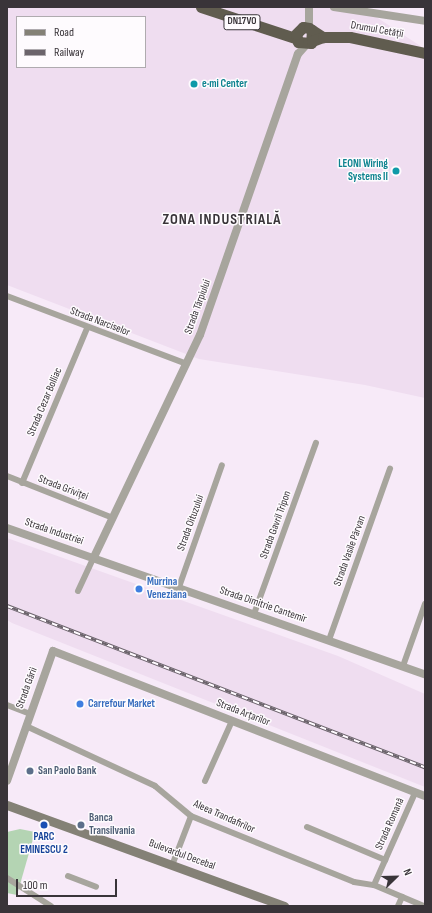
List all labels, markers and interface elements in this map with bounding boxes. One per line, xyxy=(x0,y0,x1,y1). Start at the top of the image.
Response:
road number: DN17VO xyxy=(223,14,261,30)
legend xyxy=(16,16,146,68)
street label: Drumul Cetății xyxy=(350,19,404,41)
text: Road xyxy=(54,25,74,40)
text: Railway xyxy=(54,45,84,60)
place label: e·mi Center xyxy=(202,77,247,91)
marker: e·mi Center xyxy=(189,79,199,89)
place label: LEONI Wiring Systems II xyxy=(338,158,388,184)
marker: LEONI Wiring Systems II xyxy=(391,166,401,176)
district label: ZONA INDUSTRIALĂ xyxy=(163,211,281,229)
street label: Strada Tărpiului xyxy=(182,278,214,336)
street label: Strada Narciselor xyxy=(68,305,132,339)
street label: Strada Cezar Bolliac xyxy=(25,366,65,438)
street label: Strada Griviței xyxy=(36,472,90,504)
street label: Strada Gavril Tripon xyxy=(258,489,294,561)
street label: Strada Oituzului xyxy=(175,493,207,553)
street label: Strada Vasile Pârvan xyxy=(331,514,369,588)
street label: Strada Industriei xyxy=(23,516,85,548)
place label: Murrina Veneziana xyxy=(147,576,187,602)
marker: Murrina Veneziana xyxy=(134,584,144,594)
street label: Strada Dimitrie Cantemir xyxy=(218,584,308,626)
street label: Strada Gării xyxy=(13,666,41,710)
place label: Carrefour Market xyxy=(88,697,155,711)
street label: Strada Arțarilor xyxy=(214,697,272,729)
marker: Carrefour Market xyxy=(75,699,85,709)
place label: San Paolo Bank xyxy=(38,764,96,778)
marker: San Paolo Bank xyxy=(25,766,35,776)
street label: Strada Romană xyxy=(373,796,407,852)
street label: Aleea Trandafirilor xyxy=(191,798,257,836)
place label: Banca Transilvania xyxy=(89,812,135,838)
marker: PARC EMINESCU 2 xyxy=(39,820,49,830)
marker: Banca Transilvania xyxy=(76,820,86,830)
place label: PARC EMINESCU 2 xyxy=(20,831,68,857)
street label: Bulevardul Decebal xyxy=(147,837,217,873)
north arrow xyxy=(376,857,416,897)
text: N xyxy=(400,867,415,877)
scale bar xyxy=(18,871,119,897)
text: 100 m xyxy=(23,878,48,893)

